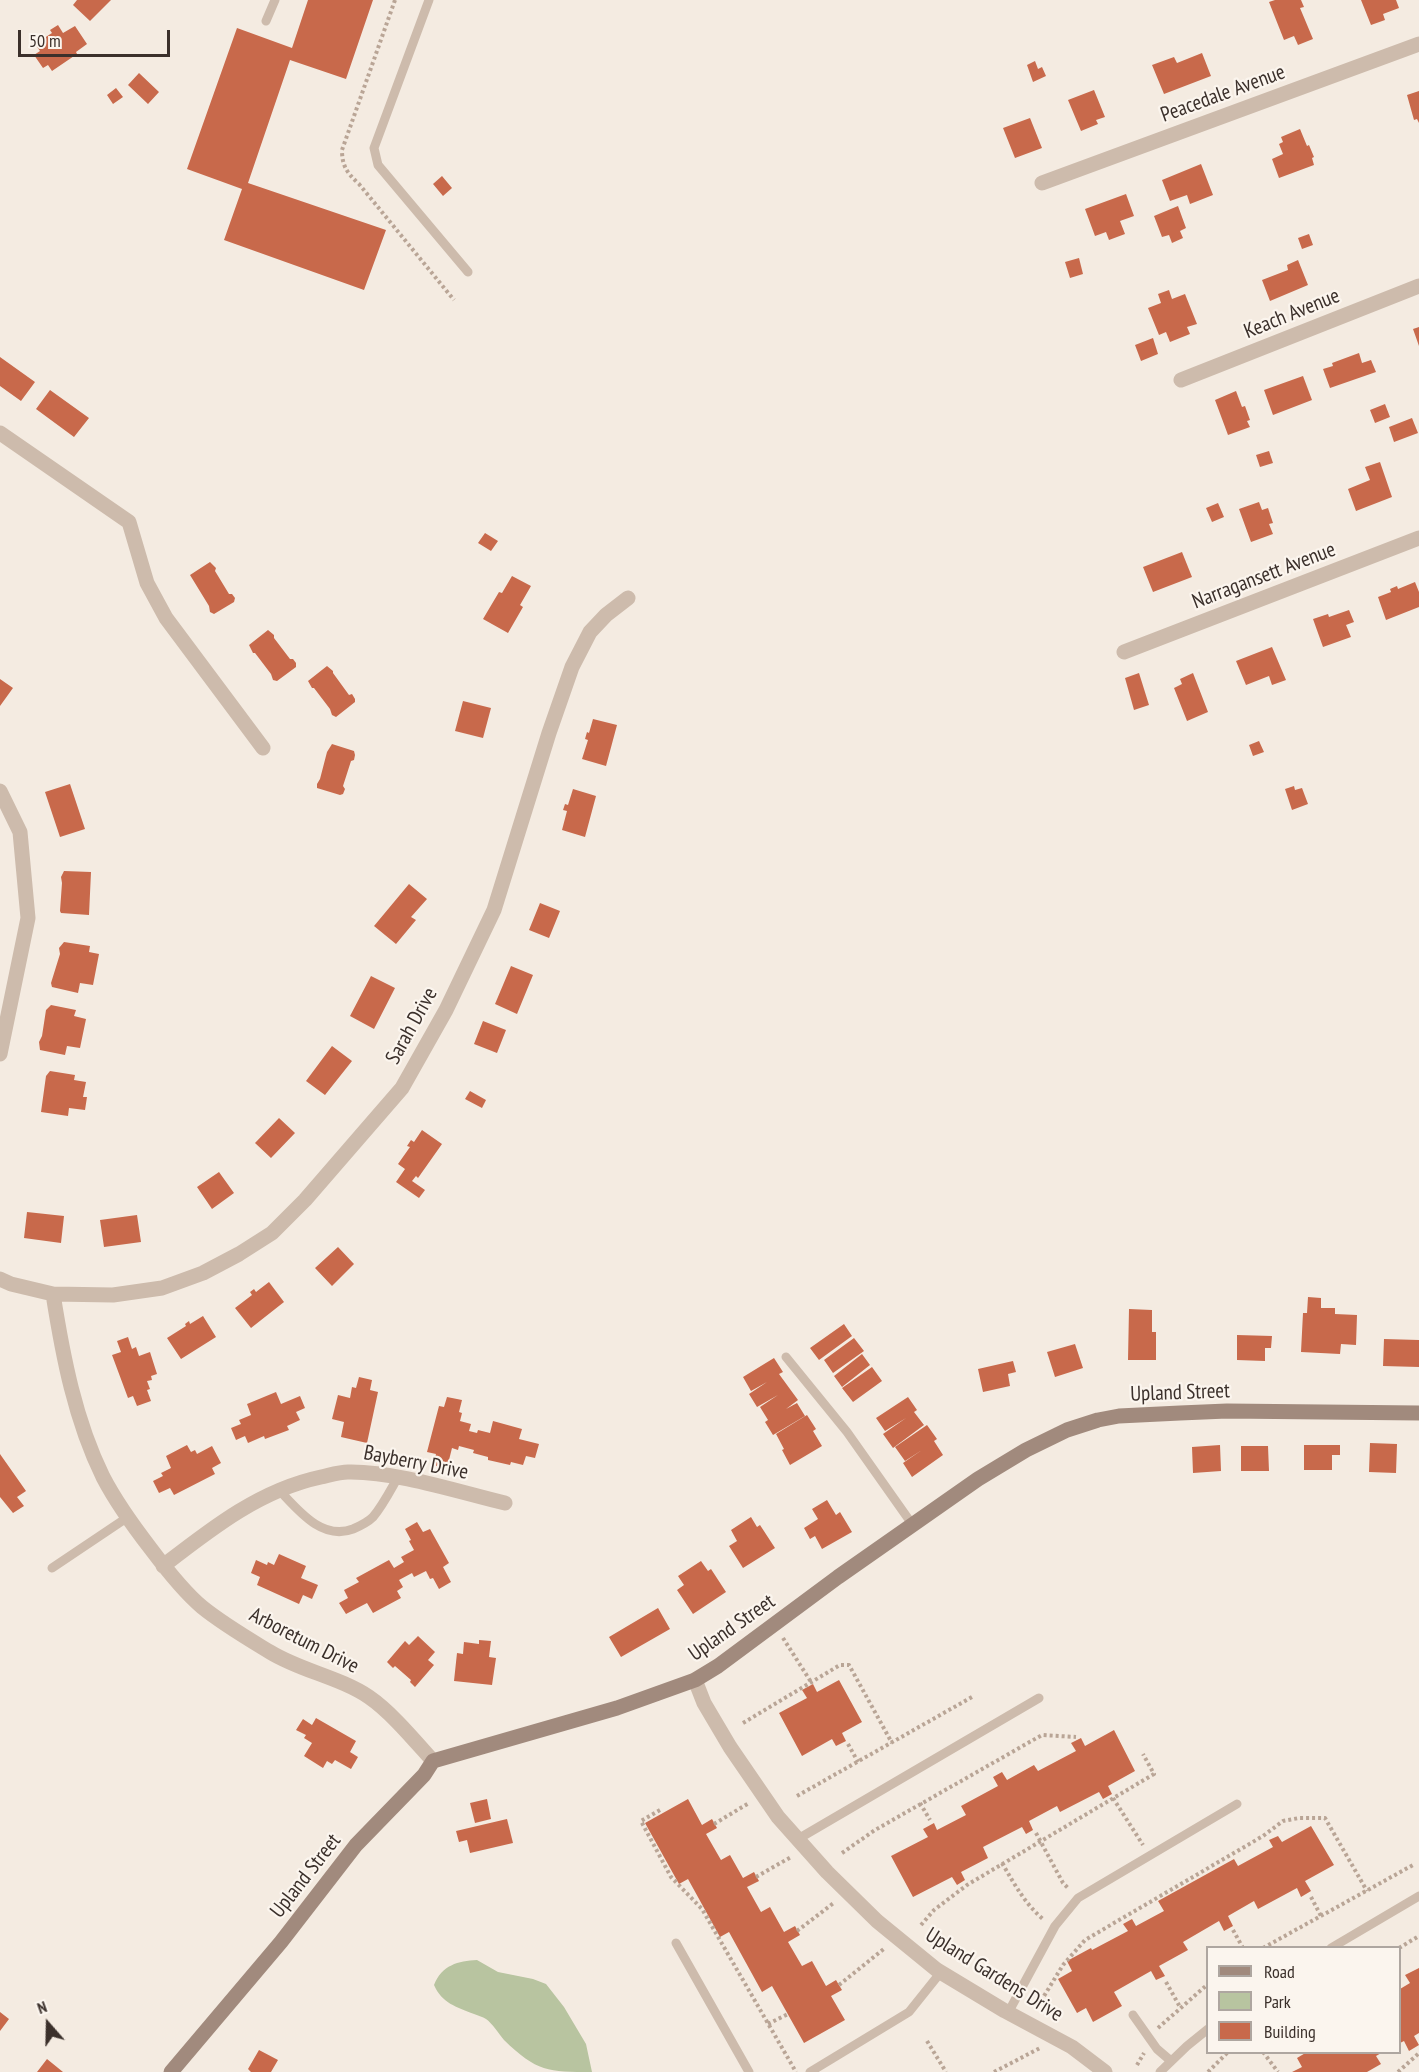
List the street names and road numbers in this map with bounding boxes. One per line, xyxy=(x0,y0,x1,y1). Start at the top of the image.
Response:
street label: Peacedale Avenue xyxy=(1157,60,1289,128)
street label: Keach Avenue xyxy=(1241,283,1343,345)
street label: Narragansett Avenue xyxy=(1189,537,1339,615)
street label: Sarah Drive xyxy=(381,983,443,1069)
street label: Upland Street xyxy=(1130,1379,1230,1407)
street label: Bayberry Drive xyxy=(362,1441,470,1485)
street label: Upland Street xyxy=(684,1589,780,1667)
street label: Arboretum Drive xyxy=(245,1603,363,1679)
street label: Upland Street xyxy=(265,1829,347,1923)
street label: Upland Gardens Drive xyxy=(921,1923,1067,2027)

